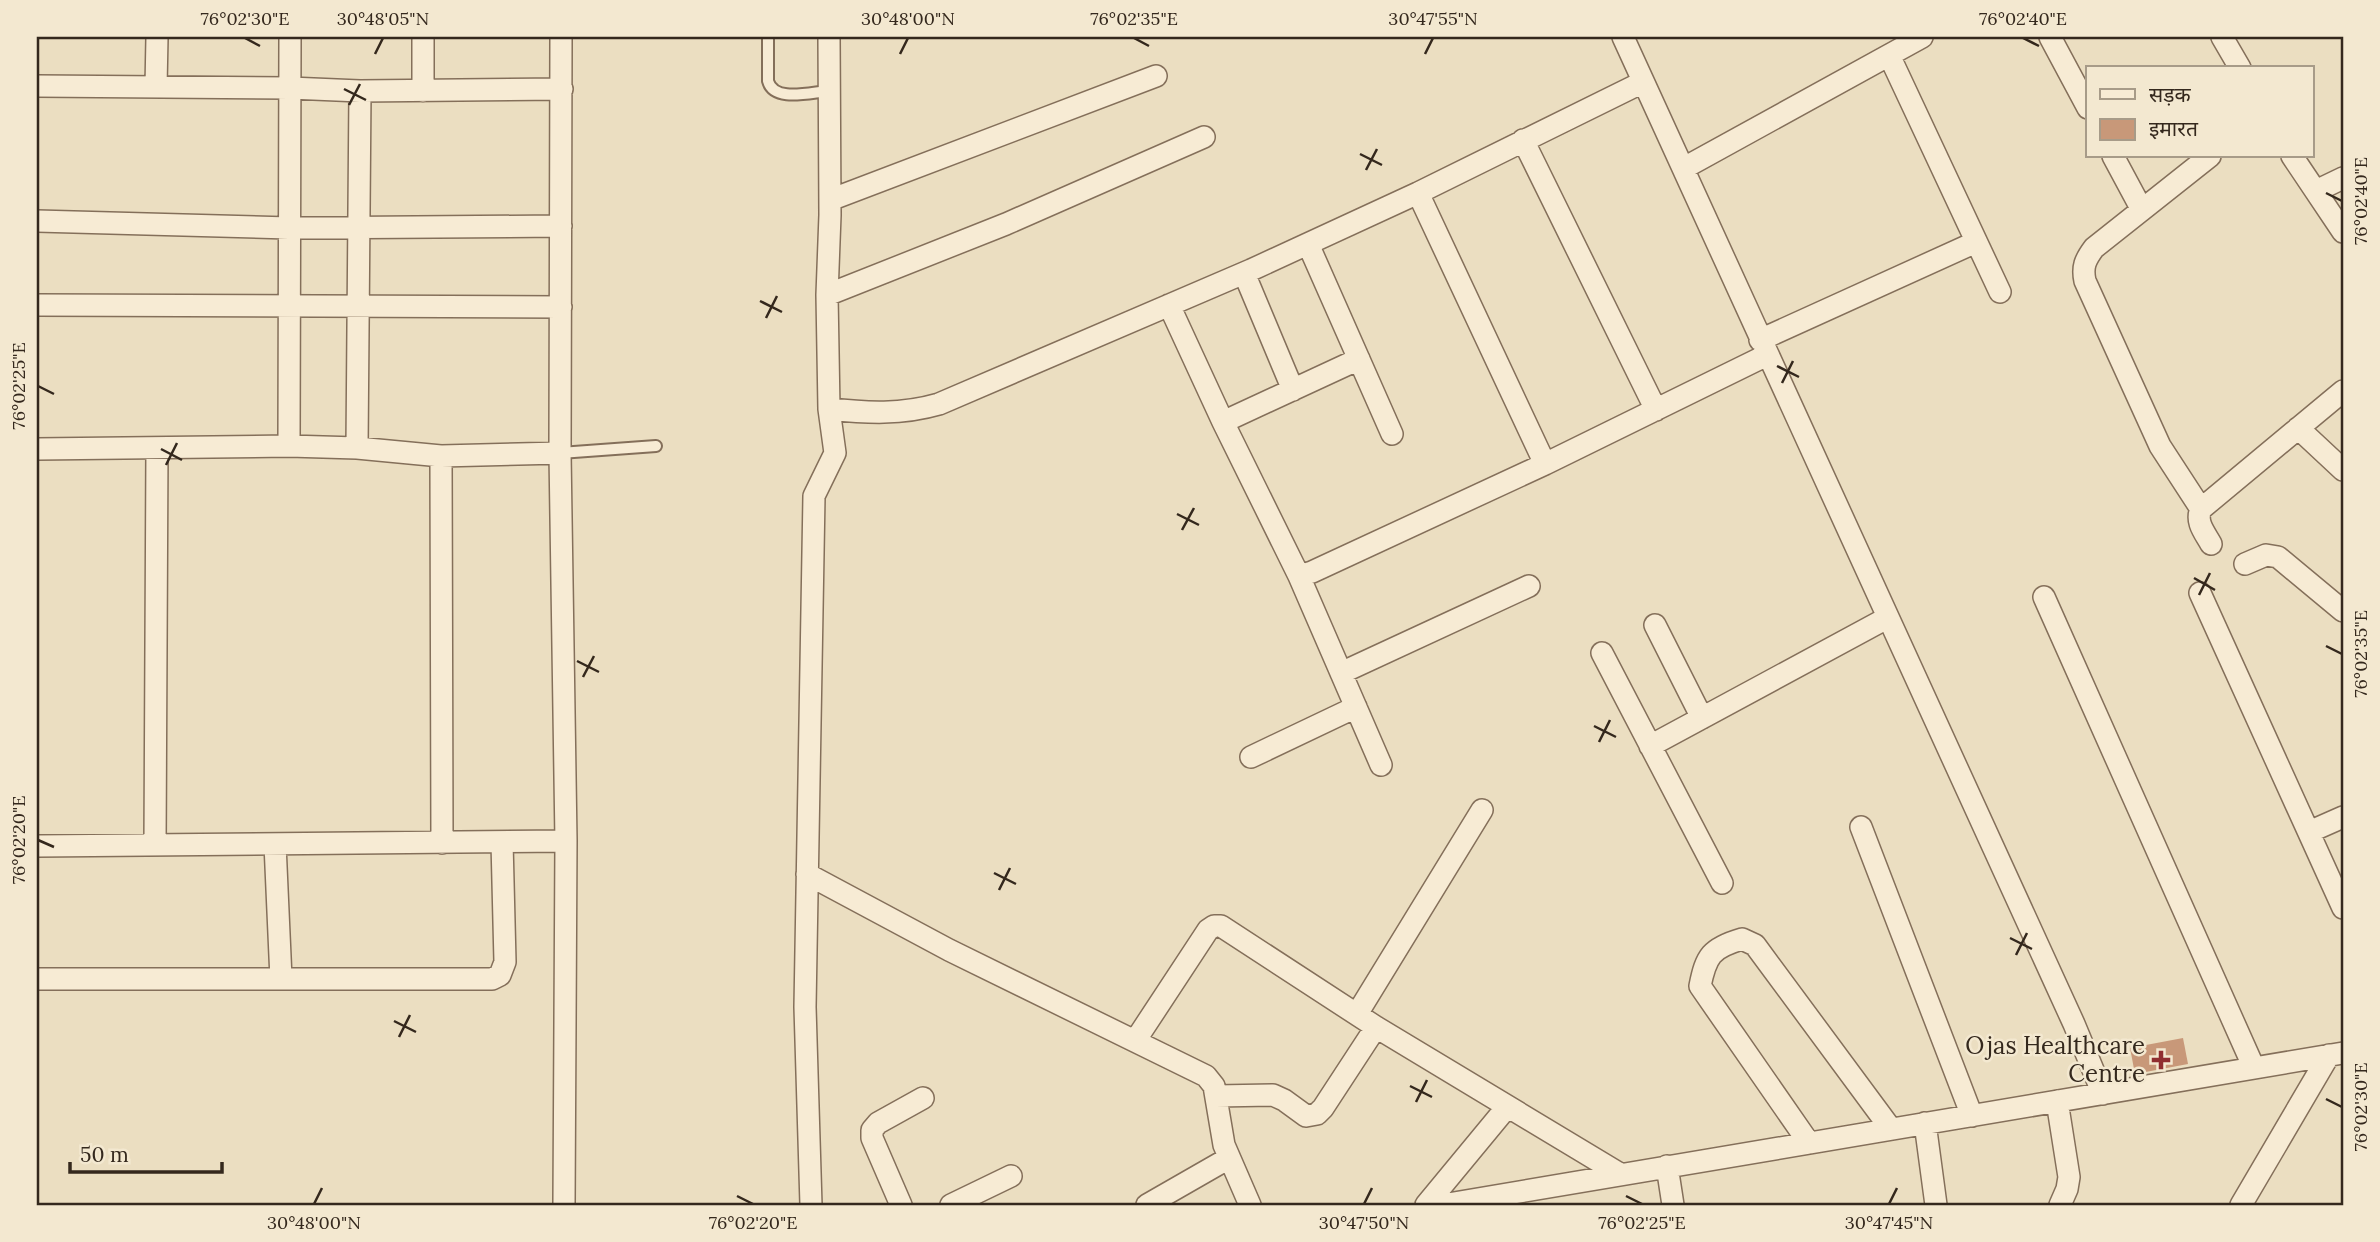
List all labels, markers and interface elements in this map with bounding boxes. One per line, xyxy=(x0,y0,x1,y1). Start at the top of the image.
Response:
text: 76°02'30"E xyxy=(200,7,290,30)
text: 30°48'05"N xyxy=(337,7,429,30)
text: 30°48'00"N xyxy=(861,7,955,30)
text: 76°02'35"E xyxy=(1090,7,1178,30)
text: 30°47'55"N xyxy=(1388,7,1478,30)
text: 76°02'40"E xyxy=(1979,7,2067,30)
legend xyxy=(2086,66,2314,158)
text: सड़क xyxy=(2149,81,2191,108)
text: इमारत xyxy=(2149,115,2199,142)
text: 76°02'40"E xyxy=(2349,157,2372,245)
text: 76°02'25"E xyxy=(7,342,30,430)
text: 76°02'35"E xyxy=(2349,610,2372,698)
text: 76°02'20"E xyxy=(7,796,30,884)
place label: Ojas Healthcare Centre xyxy=(1965,1030,2145,1089)
marker: Ojas Healthcare Centre xyxy=(2151,1050,2171,1070)
text: 76°02'30"E xyxy=(2349,1062,2372,1152)
scale bar xyxy=(70,1130,222,1174)
text: 50 m xyxy=(80,1141,129,1168)
text: 30°48'00"N xyxy=(267,1211,361,1234)
text: 76°02'20"E xyxy=(709,1211,797,1234)
text: 30°47'50"N xyxy=(1319,1211,1409,1234)
text: 76°02'25"E xyxy=(1598,1211,1686,1234)
text: 30°47'45"N xyxy=(1845,1211,1933,1234)

